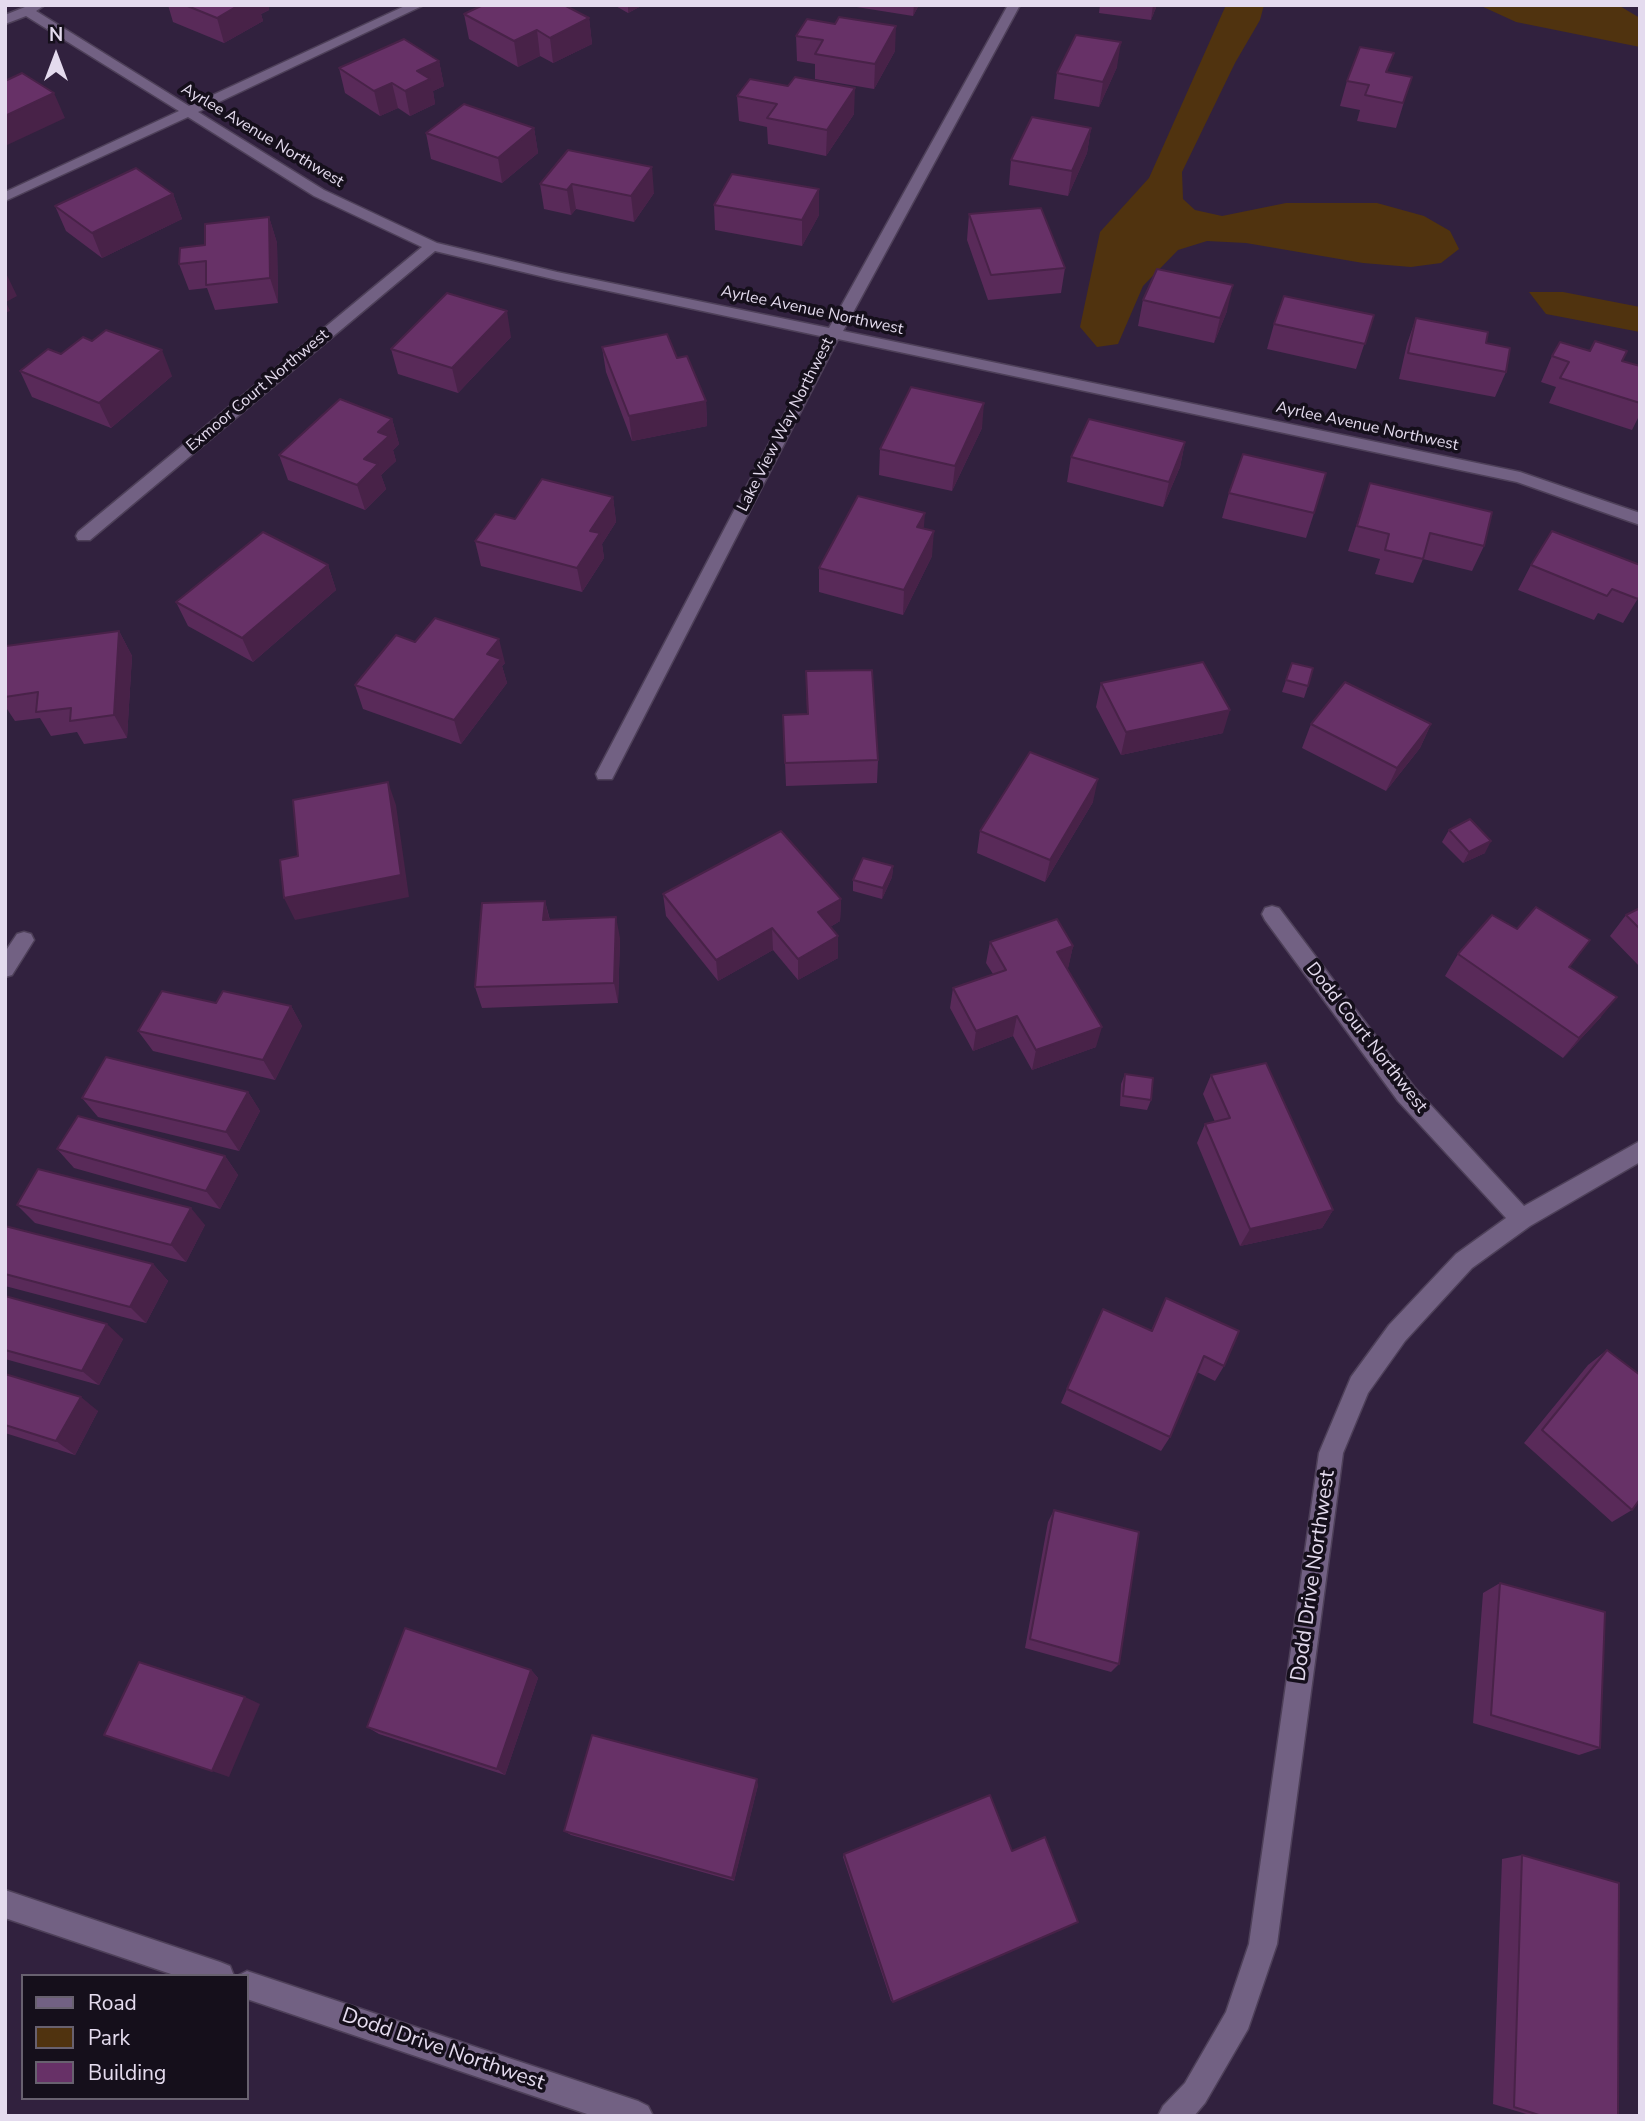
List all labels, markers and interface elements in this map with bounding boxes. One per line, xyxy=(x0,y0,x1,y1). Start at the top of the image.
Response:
north arrow xyxy=(21,21,91,91)
text: N xyxy=(49,22,63,48)
street label: Ayrlee Avenue Northwest xyxy=(177,80,347,192)
street label: Ayrlee Avenue Northwest xyxy=(719,282,905,340)
street label: Exmoor Court Northwest xyxy=(183,326,333,456)
street label: Lake View Way Northwest xyxy=(734,335,838,515)
street label: Ayrlee Avenue Northwest xyxy=(1274,398,1460,456)
street label: Dodd Court Northwest xyxy=(1301,959,1431,1117)
street label: Dodd Drive Northwest xyxy=(1287,1469,1341,1683)
legend xyxy=(21,1974,248,2100)
text: Road xyxy=(88,1989,137,2017)
street label: Dodd Drive Northwest xyxy=(338,2003,548,2097)
text: Park xyxy=(88,2024,130,2052)
text: Building xyxy=(88,2059,166,2087)

